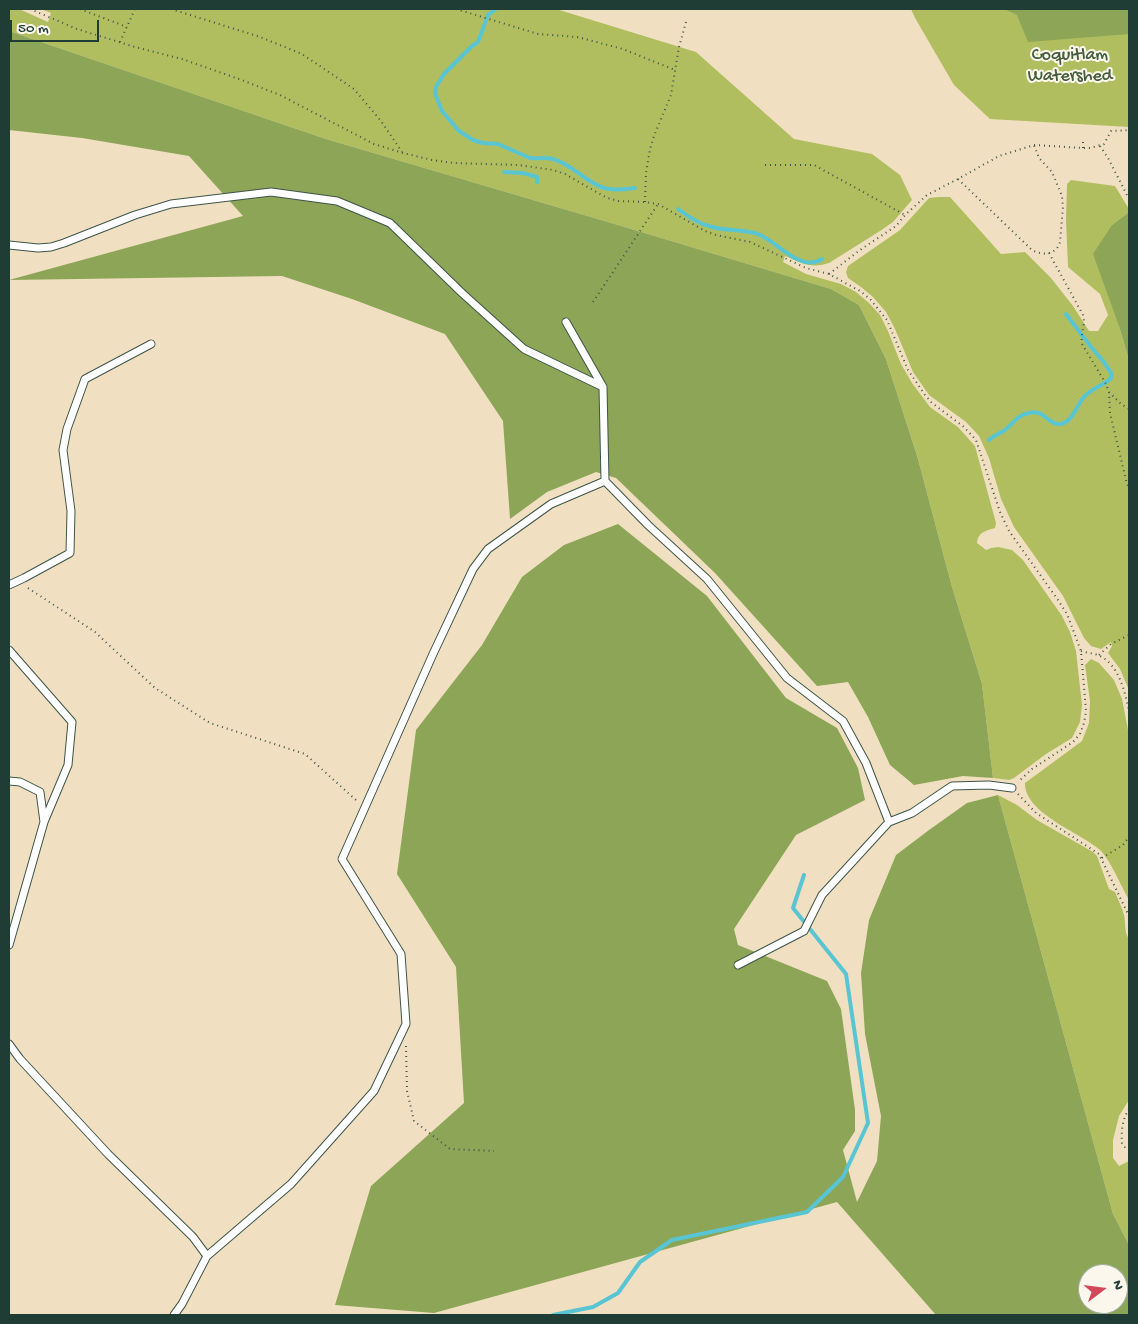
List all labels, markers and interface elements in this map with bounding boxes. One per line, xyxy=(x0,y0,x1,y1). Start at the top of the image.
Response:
scale bar xyxy=(12,10,101,42)
text: 50 m xyxy=(18,20,49,38)
park label: Coquitlam Watershed xyxy=(1028,45,1112,88)
north arrow xyxy=(1078,1264,1128,1314)
text: N xyxy=(1108,1279,1126,1292)

